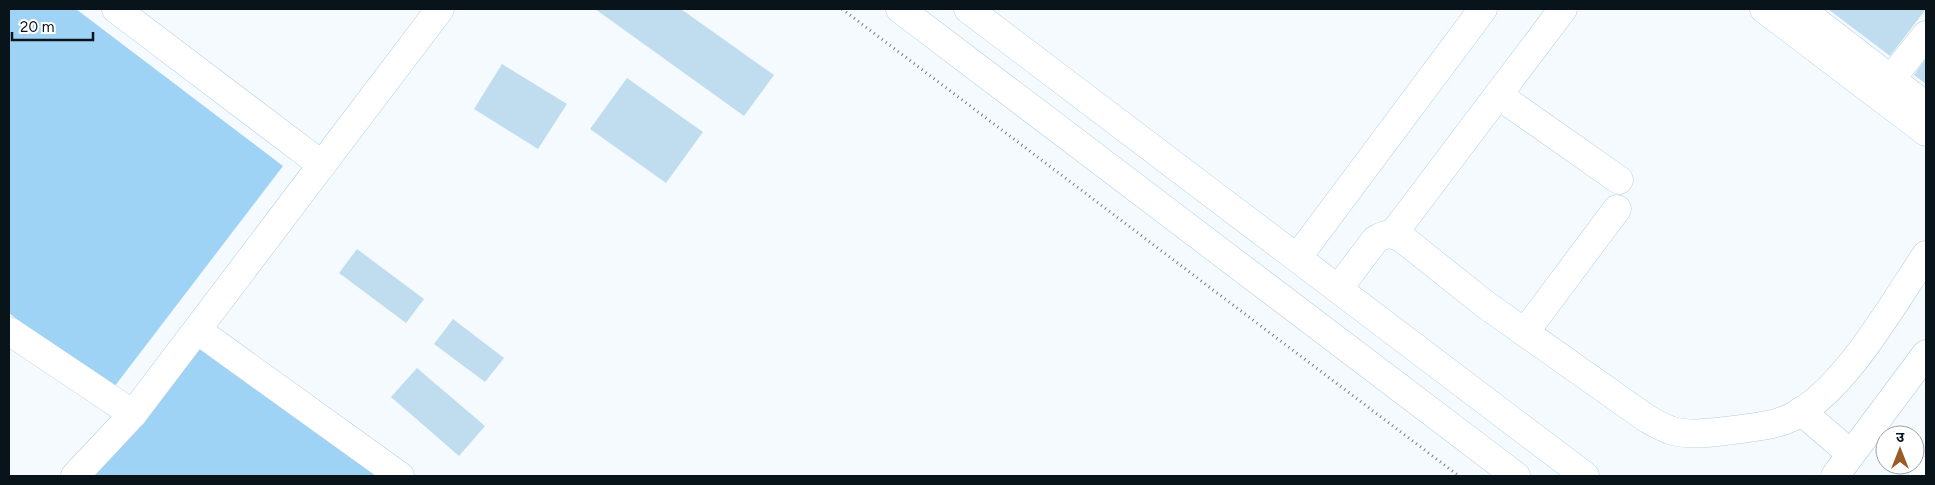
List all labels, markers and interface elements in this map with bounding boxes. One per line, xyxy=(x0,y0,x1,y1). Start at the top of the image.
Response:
scale bar xyxy=(12,10,94,42)
text: 20 m xyxy=(20,18,54,36)
north arrow xyxy=(1875,425,1925,475)
text: उ xyxy=(1896,429,1905,446)

